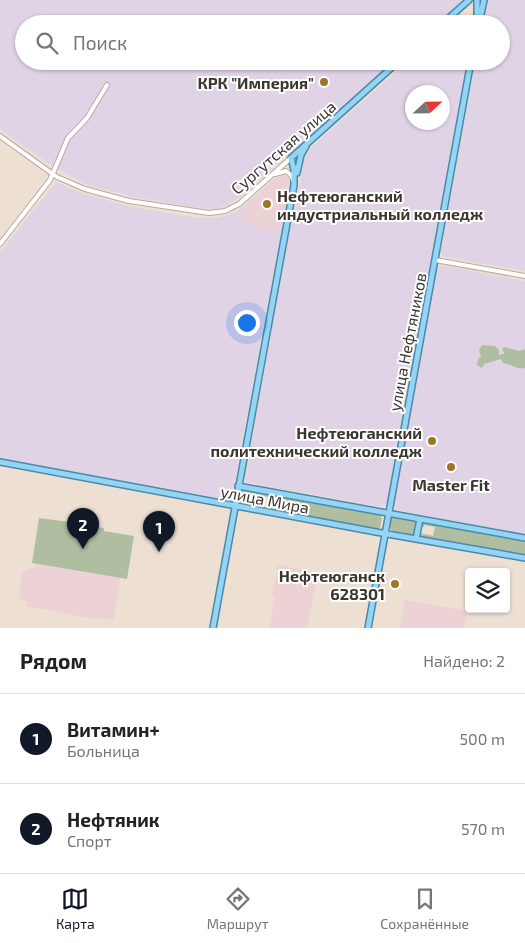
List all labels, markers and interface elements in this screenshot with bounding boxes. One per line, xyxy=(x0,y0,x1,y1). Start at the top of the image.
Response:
search box xyxy=(15,15,510,70)
icon: search xyxy=(33,29,61,57)
text: Поиск xyxy=(73,31,127,54)
place label: КРК "Империя" xyxy=(197,73,314,92)
marker: КРК "Империя" xyxy=(318,76,330,88)
north arrow xyxy=(405,85,450,130)
street label: Сургутская улица xyxy=(227,96,340,198)
place label: Нефтеюганский индустриальный колледж xyxy=(277,186,483,223)
marker: Нефтеюганский индустриальный колледж xyxy=(261,198,273,210)
street label: улица Нефтяников xyxy=(384,271,431,413)
your location xyxy=(234,310,260,336)
place label: Нефтеюганский политехнический колледж xyxy=(210,423,422,460)
marker: Нефтеюганский политехнический колледж xyxy=(426,435,438,447)
marker: Master Fit xyxy=(445,461,457,473)
place label: Master Fit xyxy=(412,475,490,494)
street label: улица Мира xyxy=(219,481,311,518)
pin: 2 xyxy=(67,508,99,549)
pin: 1 xyxy=(143,511,175,552)
place label: Нефтеюганск 628301 xyxy=(279,566,385,603)
map controls xyxy=(465,568,510,613)
button: layers xyxy=(465,568,510,613)
marker: Нефтеюганск 628301 xyxy=(389,578,401,590)
text: Рядом xyxy=(20,648,87,673)
text: Найдено: 2 xyxy=(423,651,505,670)
text: Витамин+ xyxy=(67,718,160,741)
text: 1 xyxy=(33,729,39,748)
text: 500 m xyxy=(460,729,505,748)
text: Больница xyxy=(67,741,140,760)
text: Нефтяник xyxy=(67,808,160,831)
text: 2 xyxy=(31,819,41,838)
text: 570 m xyxy=(461,819,505,838)
text: Спорт xyxy=(67,831,112,850)
tab: Карта xyxy=(56,885,95,932)
tab: Маршрут xyxy=(207,885,269,932)
tab: Сохранённые xyxy=(380,885,469,932)

